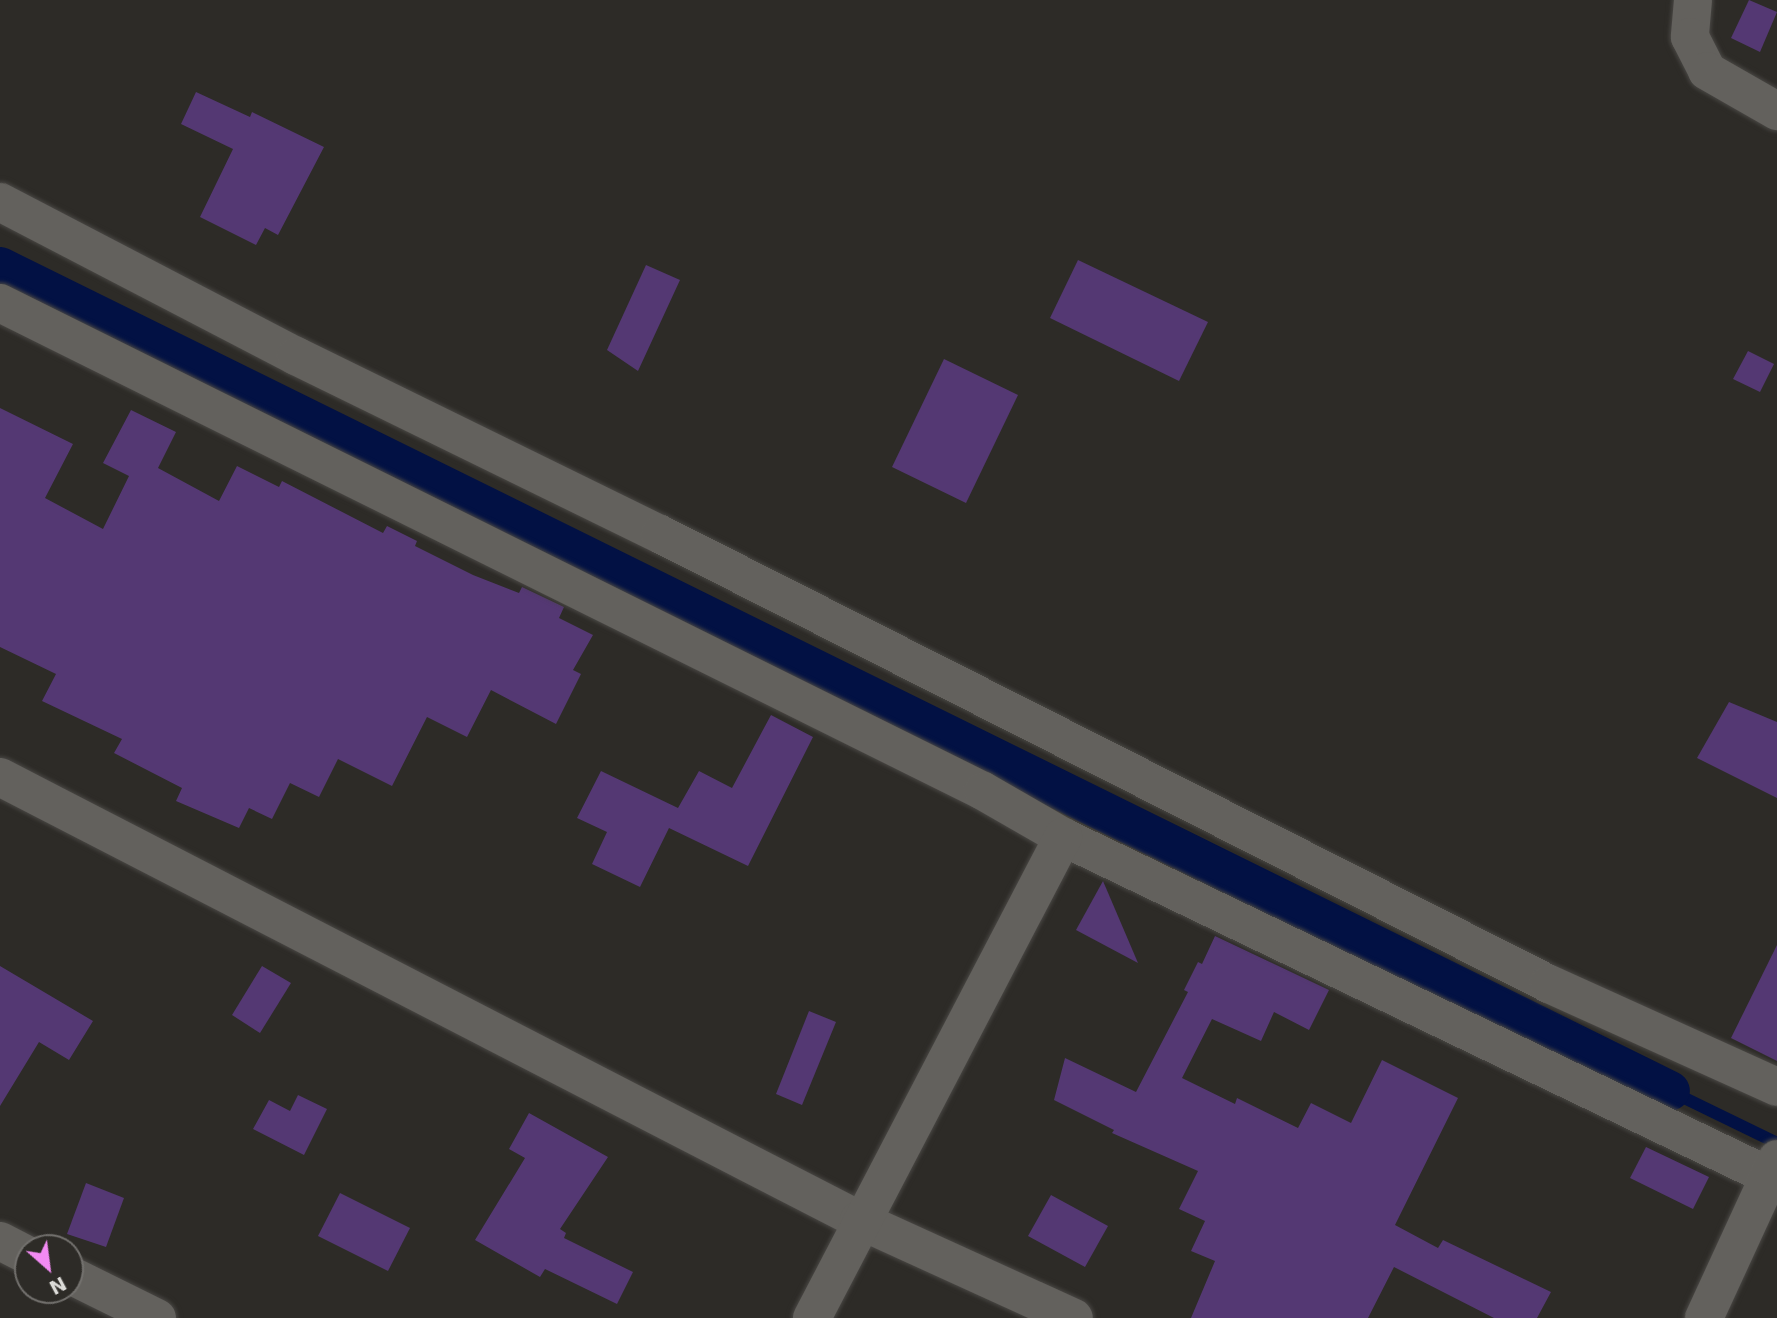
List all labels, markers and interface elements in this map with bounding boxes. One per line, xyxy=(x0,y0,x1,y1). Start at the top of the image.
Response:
north arrow xyxy=(14,1234,84,1304)
text: N xyxy=(46,1272,70,1299)

